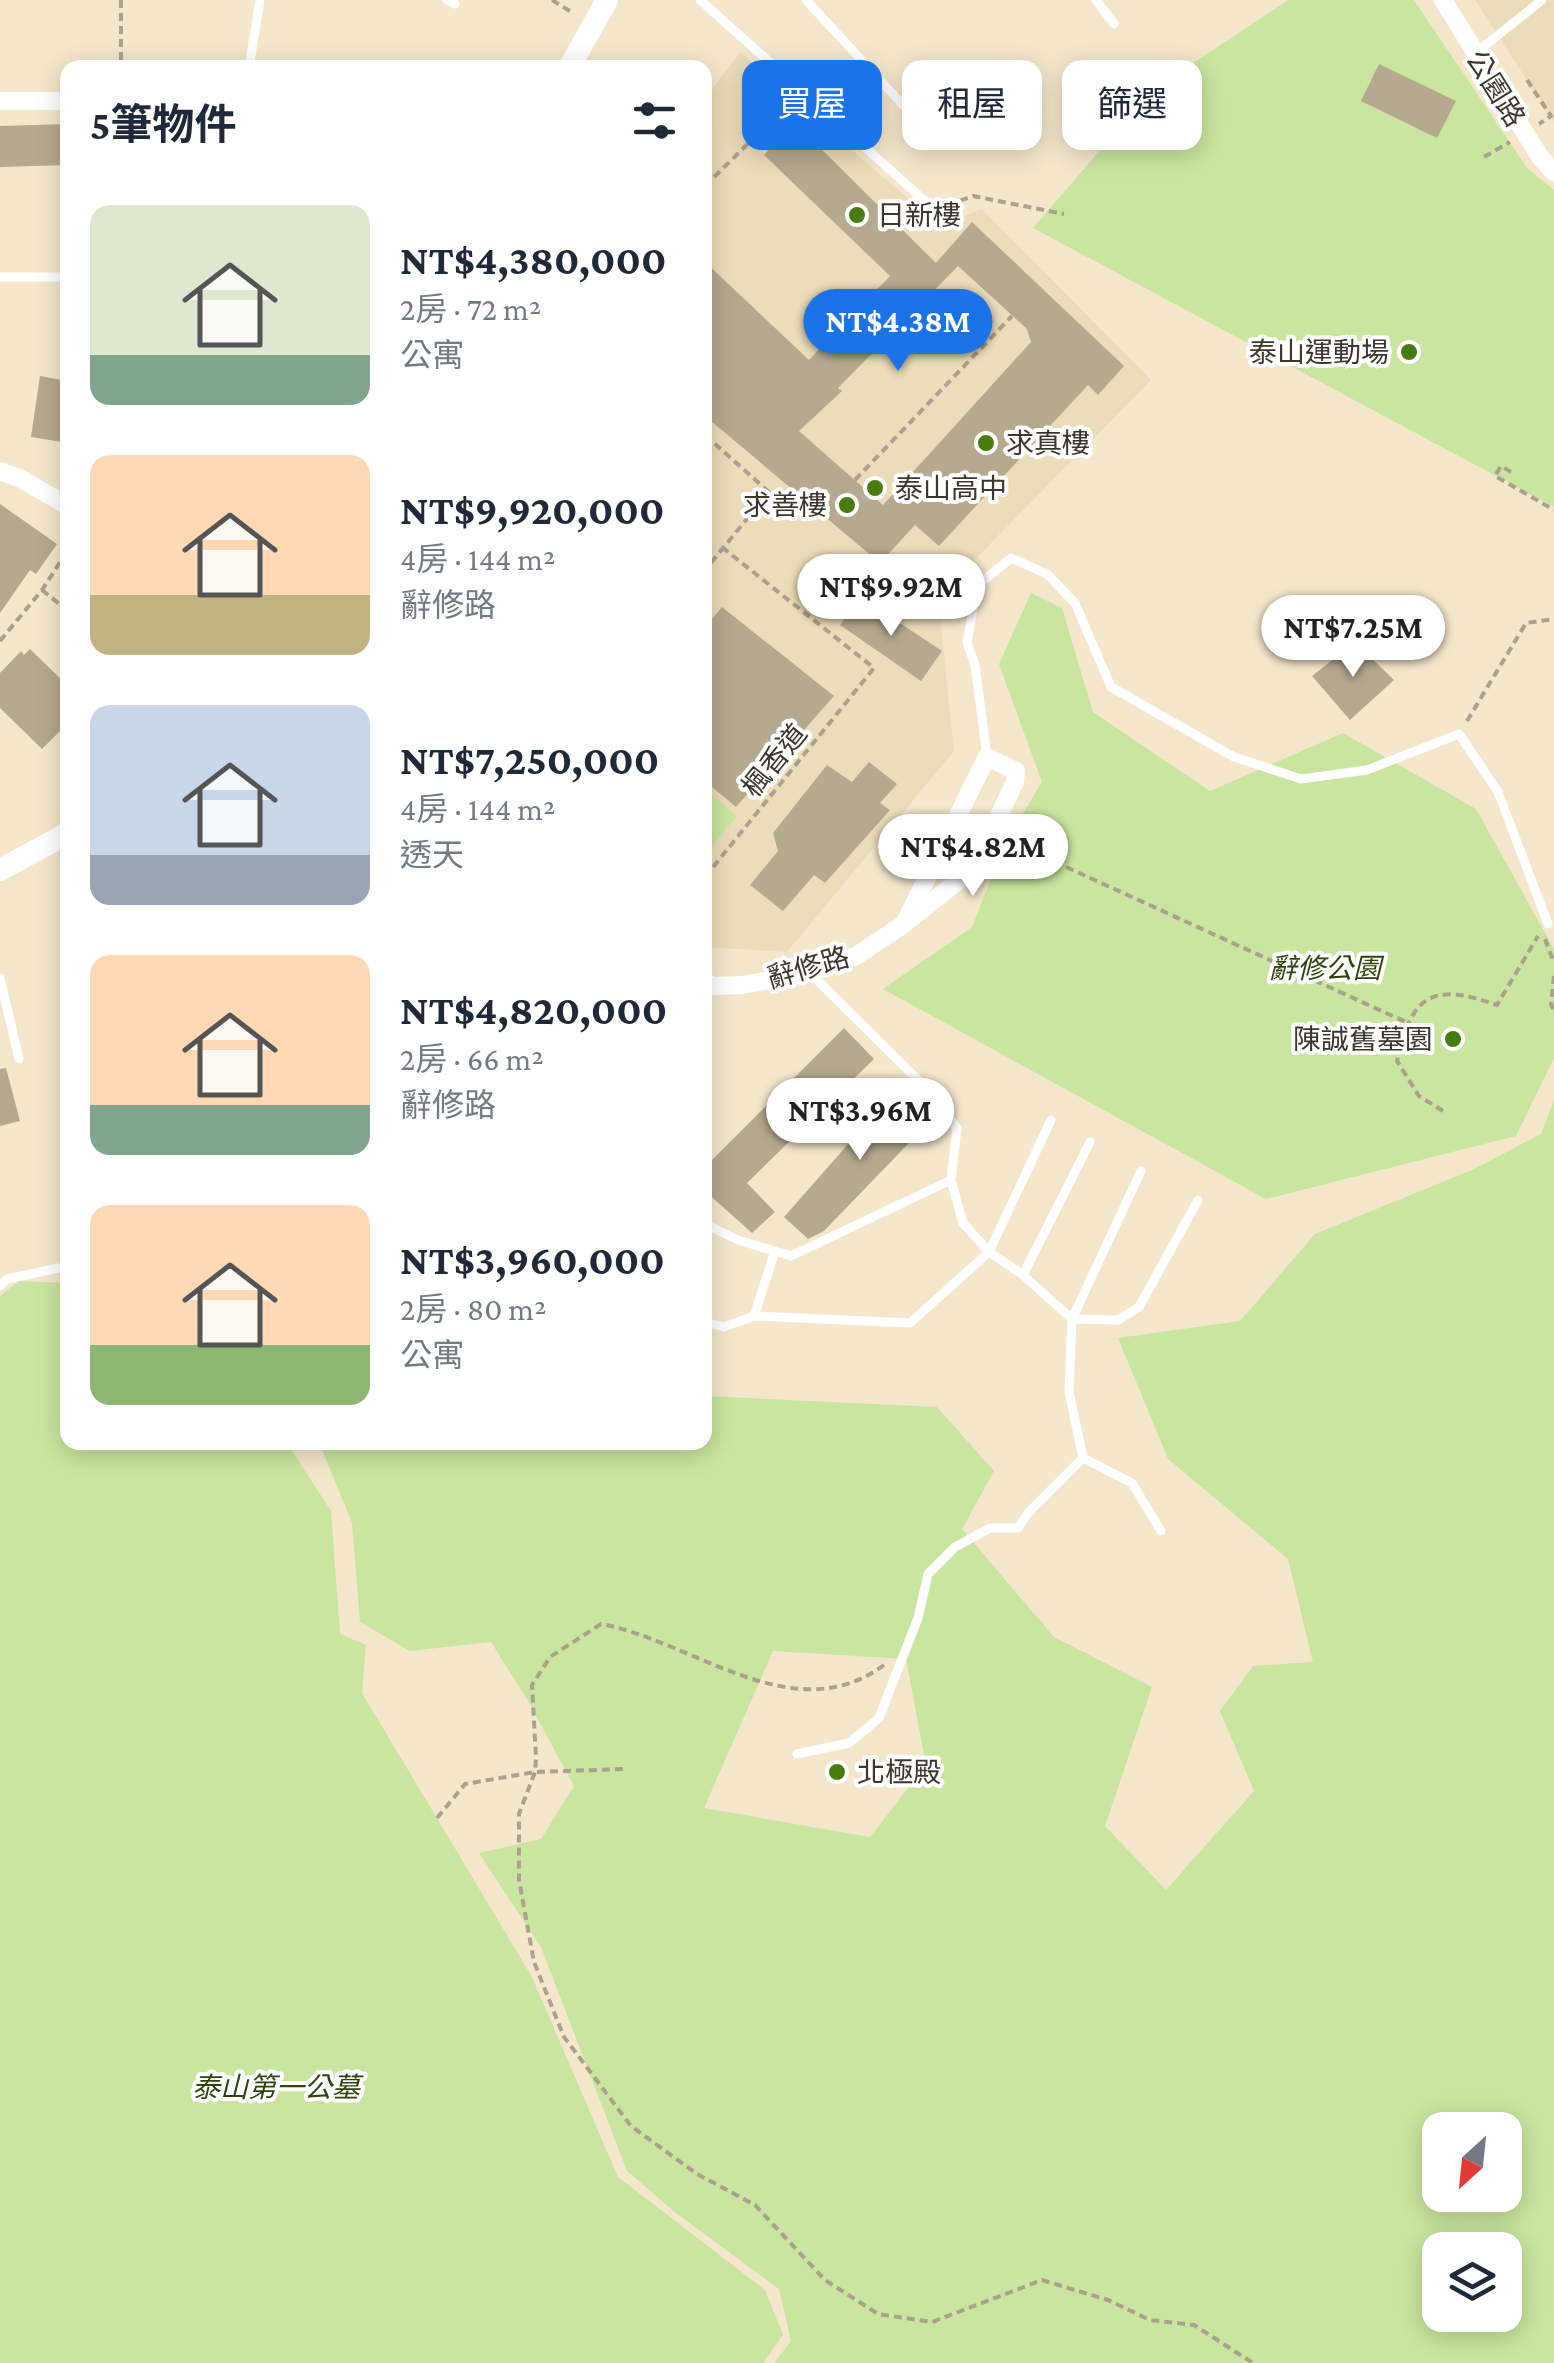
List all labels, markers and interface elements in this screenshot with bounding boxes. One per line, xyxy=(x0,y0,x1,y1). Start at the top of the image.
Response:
street label: 公園路 xyxy=(1460,44,1531,132)
chip: 買屋 xyxy=(742,60,882,150)
chip: 租屋 xyxy=(902,60,1042,150)
chip: 篩選 xyxy=(1062,60,1202,150)
icon: filters xyxy=(627,93,682,148)
text: 5筆物件 xyxy=(90,101,237,148)
place label: 日新樓 xyxy=(877,200,961,231)
marker: 日新樓 xyxy=(846,204,868,226)
text: NT$4,380,000 xyxy=(400,236,666,283)
icon: home xyxy=(170,245,290,365)
pin: NT$4.38M xyxy=(795,289,1001,374)
text: 2房 · 72 m² xyxy=(400,291,541,327)
text: NT$4.38M xyxy=(825,303,971,339)
text: 公寓 xyxy=(400,337,464,373)
place label: 泰山運動場 xyxy=(1249,337,1389,368)
marker: 泰山運動場 xyxy=(1398,341,1420,363)
place label: 求真樓 xyxy=(1006,428,1090,459)
marker: 求真樓 xyxy=(975,432,997,454)
place label: 泰山高中 xyxy=(895,473,1007,504)
marker: 泰山高中 xyxy=(864,477,886,499)
text: NT$9,920,000 xyxy=(400,486,665,533)
place label: 求善樓 xyxy=(743,490,827,521)
marker: 求善樓 xyxy=(836,494,858,516)
icon: home xyxy=(170,495,290,615)
text: 4房 · 144 m² xyxy=(400,541,556,577)
pin: NT$9.92M xyxy=(788,554,994,639)
text: NT$9.92M xyxy=(819,568,963,604)
text: 辭修路 xyxy=(400,587,496,623)
pin: NT$7.25M xyxy=(1250,595,1456,680)
text: NT$7.25M xyxy=(1283,609,1423,645)
street label: 楓香道 xyxy=(736,718,813,803)
text: NT$7,250,000 xyxy=(400,736,659,783)
icon: home xyxy=(170,745,290,865)
text: 4房 · 144 m² xyxy=(400,791,556,827)
pin: NT$4.82M xyxy=(870,814,1076,899)
text: NT$4.82M xyxy=(900,828,1046,864)
text: 透天 xyxy=(400,837,464,873)
street label: 辭修路 xyxy=(763,941,853,994)
park label: 辭修公園 xyxy=(1269,953,1385,984)
text: NT$4,820,000 xyxy=(400,986,667,1033)
icon: home xyxy=(170,995,290,1115)
place label: 陳誠舊墓園 xyxy=(1293,1024,1433,1055)
marker: 陳誠舊墓園 xyxy=(1442,1028,1464,1050)
text: 2房 · 66 m² xyxy=(400,1041,544,1077)
pin: NT$3.96M xyxy=(757,1078,963,1163)
text: 辭修路 xyxy=(400,1087,496,1123)
text: NT$3.96M xyxy=(788,1092,932,1128)
text: NT$3,960,000 xyxy=(400,1236,665,1283)
icon: home xyxy=(170,1245,290,1365)
text: 2房 · 80 m² xyxy=(400,1291,546,1327)
text: 公寓 xyxy=(400,1337,464,1373)
place label: 北極殿 xyxy=(857,1757,941,1788)
marker: 北極殿 xyxy=(826,1761,848,1783)
park label: 泰山第一公墓 xyxy=(192,2072,364,2103)
north arrow xyxy=(1422,2112,1522,2212)
map controls xyxy=(1422,2112,1522,2332)
button: layers xyxy=(1422,2232,1522,2332)

